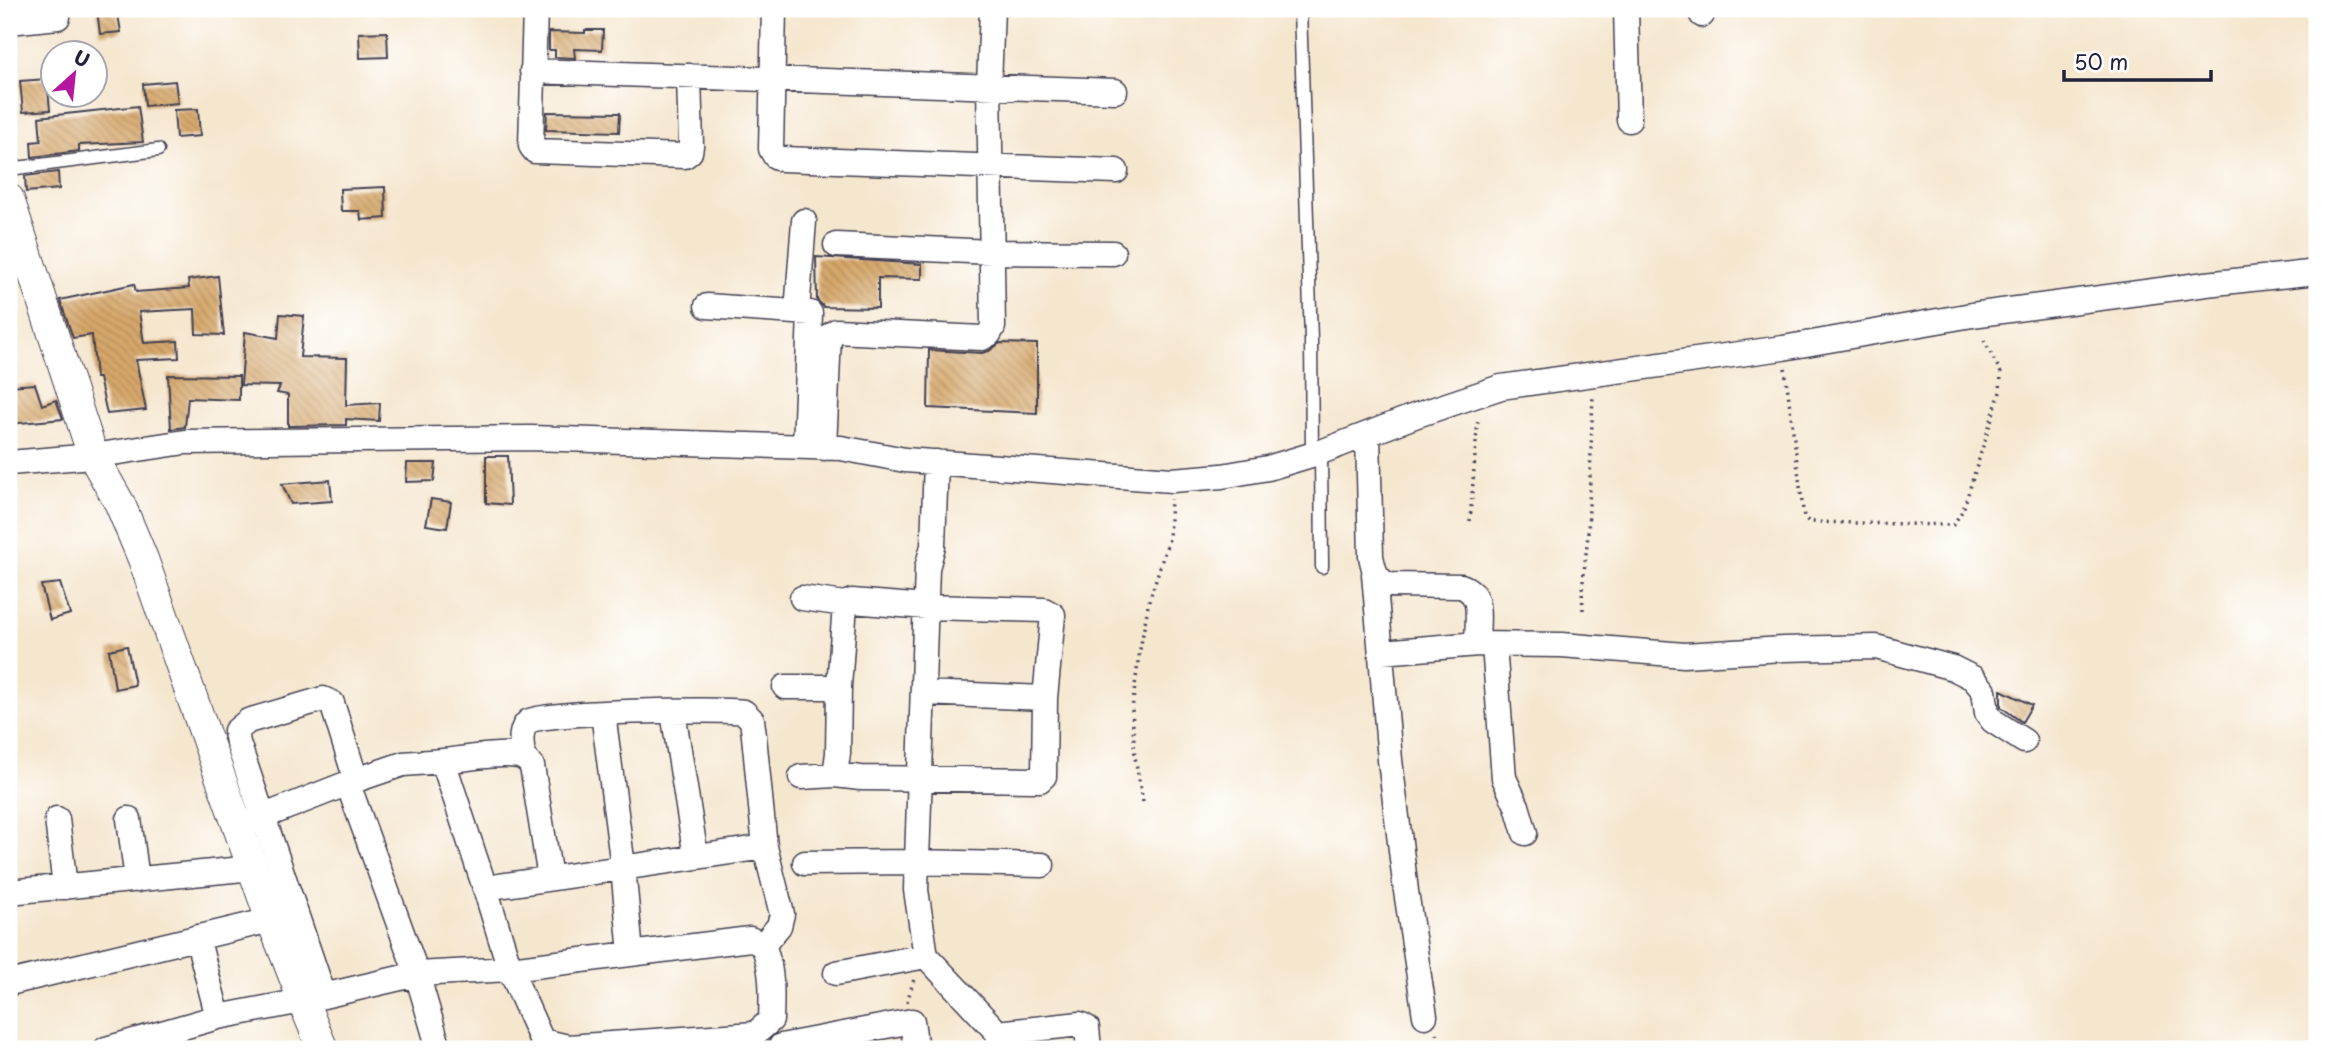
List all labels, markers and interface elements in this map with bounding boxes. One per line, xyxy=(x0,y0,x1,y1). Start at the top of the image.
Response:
north arrow xyxy=(38,38,108,108)
scale bar xyxy=(2064,38,2210,82)
text: U xyxy=(69,42,95,74)
text: 50 m xyxy=(2074,45,2128,77)

